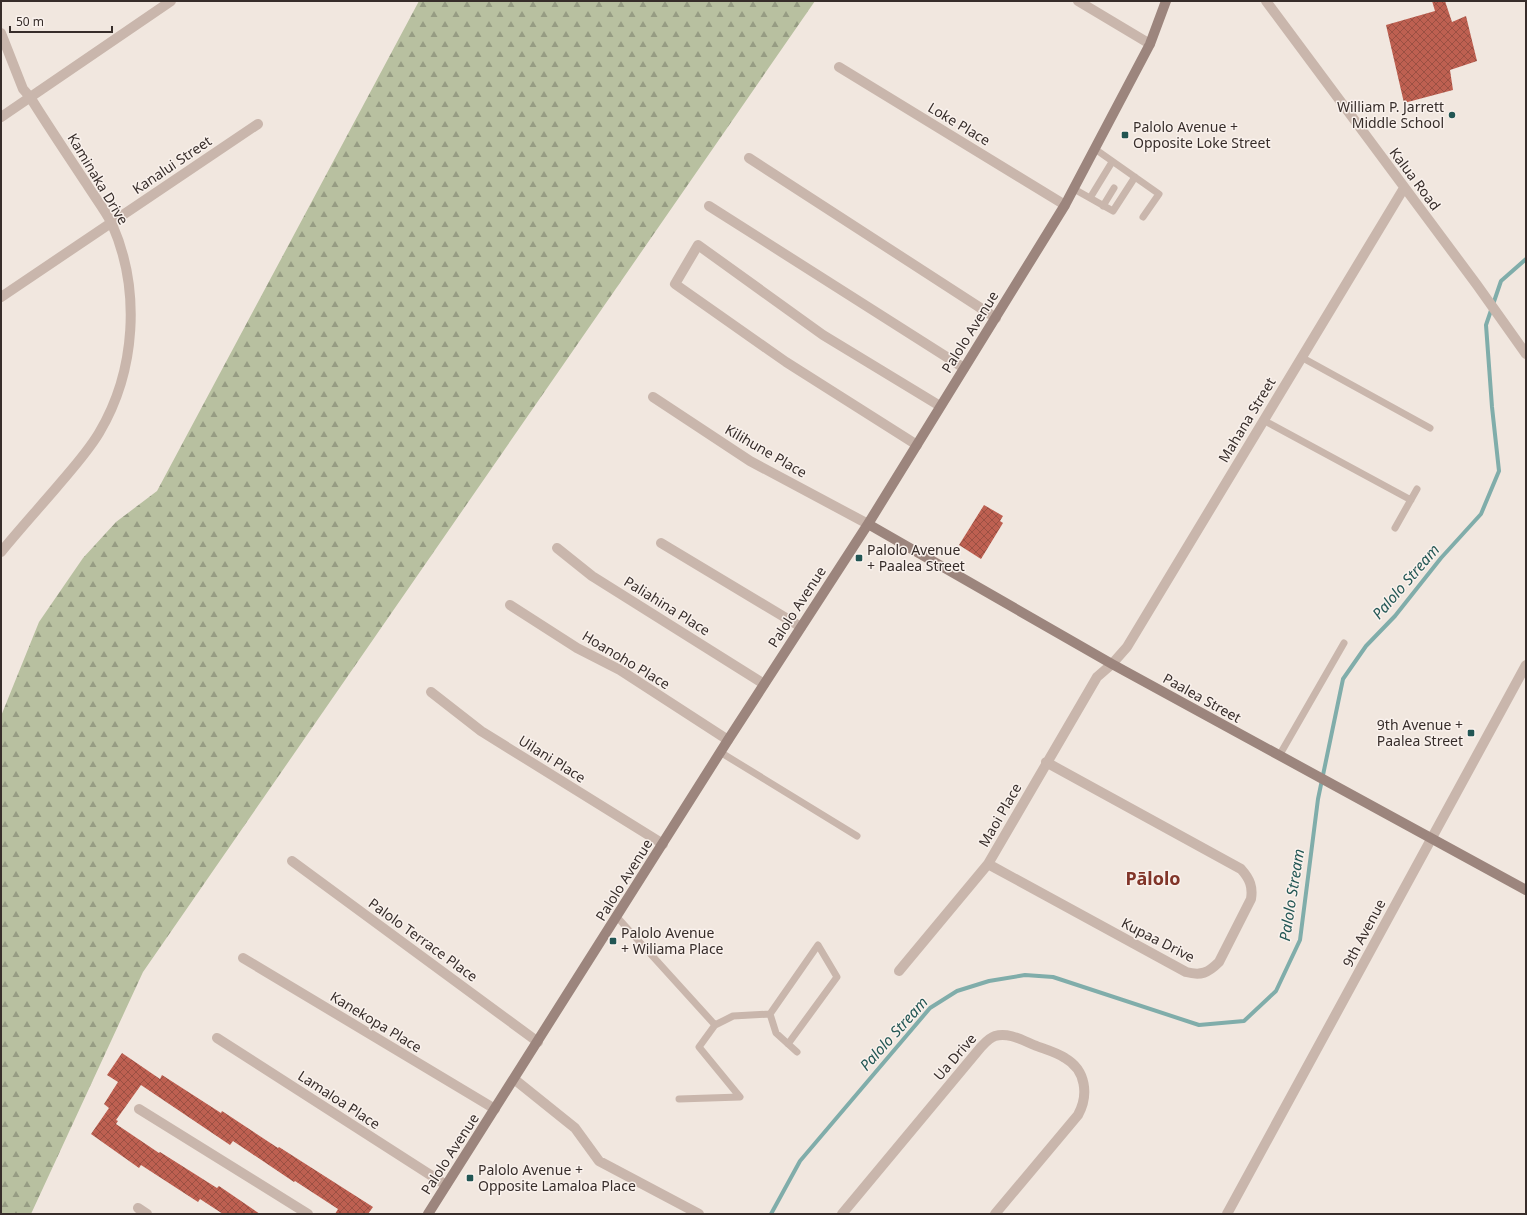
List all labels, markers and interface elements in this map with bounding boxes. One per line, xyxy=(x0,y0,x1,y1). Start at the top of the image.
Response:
scale bar xyxy=(10,8,112,34)
text: 50 m xyxy=(16,13,44,30)
place label: William P. Jarrett Middle School xyxy=(1337,97,1444,132)
street label: Loke Place xyxy=(925,98,994,150)
marker: William P. Jarrett Middle School xyxy=(1447,110,1457,120)
place label: Palolo Avenue + Opposite Loke Street xyxy=(1133,117,1270,152)
street label: Kaminaka Drive xyxy=(64,130,133,228)
marker: Palolo Avenue + Opposite Loke Street xyxy=(1120,130,1130,140)
street label: Kanalui Street xyxy=(128,131,215,198)
street label: Kalua Road xyxy=(1386,143,1445,214)
street label: Palolo Avenue xyxy=(937,287,1002,376)
street label: Mahana Street xyxy=(1214,374,1280,466)
street label: Kilihune Place xyxy=(722,419,811,482)
place label: Palolo Avenue + Paalea Street xyxy=(867,540,965,575)
water label: Palolo Stream xyxy=(1367,540,1443,623)
marker: Palolo Avenue + Paalea Street xyxy=(854,553,864,563)
street label: Palolo Avenue xyxy=(763,562,830,651)
street label: Paliahina Place xyxy=(621,571,714,640)
street label: Hoanoho Place xyxy=(579,626,674,693)
street label: Paalea Street xyxy=(1160,668,1245,727)
place label: 9th Avenue + Paalea Street xyxy=(1377,715,1463,750)
marker: 9th Avenue + Paalea Street xyxy=(1466,728,1476,738)
street label: Uilani Place xyxy=(515,730,590,787)
street label: Maoi Place xyxy=(974,779,1026,850)
street label: Palolo Avenue xyxy=(591,835,656,924)
water label: Palolo Stream xyxy=(1274,847,1308,942)
district label: Pālolo xyxy=(1125,866,1181,890)
street label: Palolo Terrace Place xyxy=(365,893,482,986)
street label: 9th Avenue xyxy=(1338,895,1389,970)
street label: Kupaa Drive xyxy=(1118,913,1198,966)
place label: Palolo Avenue + Wiliama Place xyxy=(621,923,724,958)
marker: Palolo Avenue + Wiliama Place xyxy=(608,936,618,946)
street label: Kanekopa Place xyxy=(327,987,426,1056)
water label: Palolo Stream xyxy=(855,992,932,1075)
street label: Ua Drive xyxy=(929,1029,980,1084)
street label: Lamaloa Place xyxy=(295,1066,384,1133)
street label: Palolo Avenue xyxy=(416,1109,483,1198)
place label: Palolo Avenue + Opposite Lamaloa Place xyxy=(478,1160,636,1195)
marker: Palolo Avenue + Opposite Lamaloa Place xyxy=(465,1173,475,1183)

